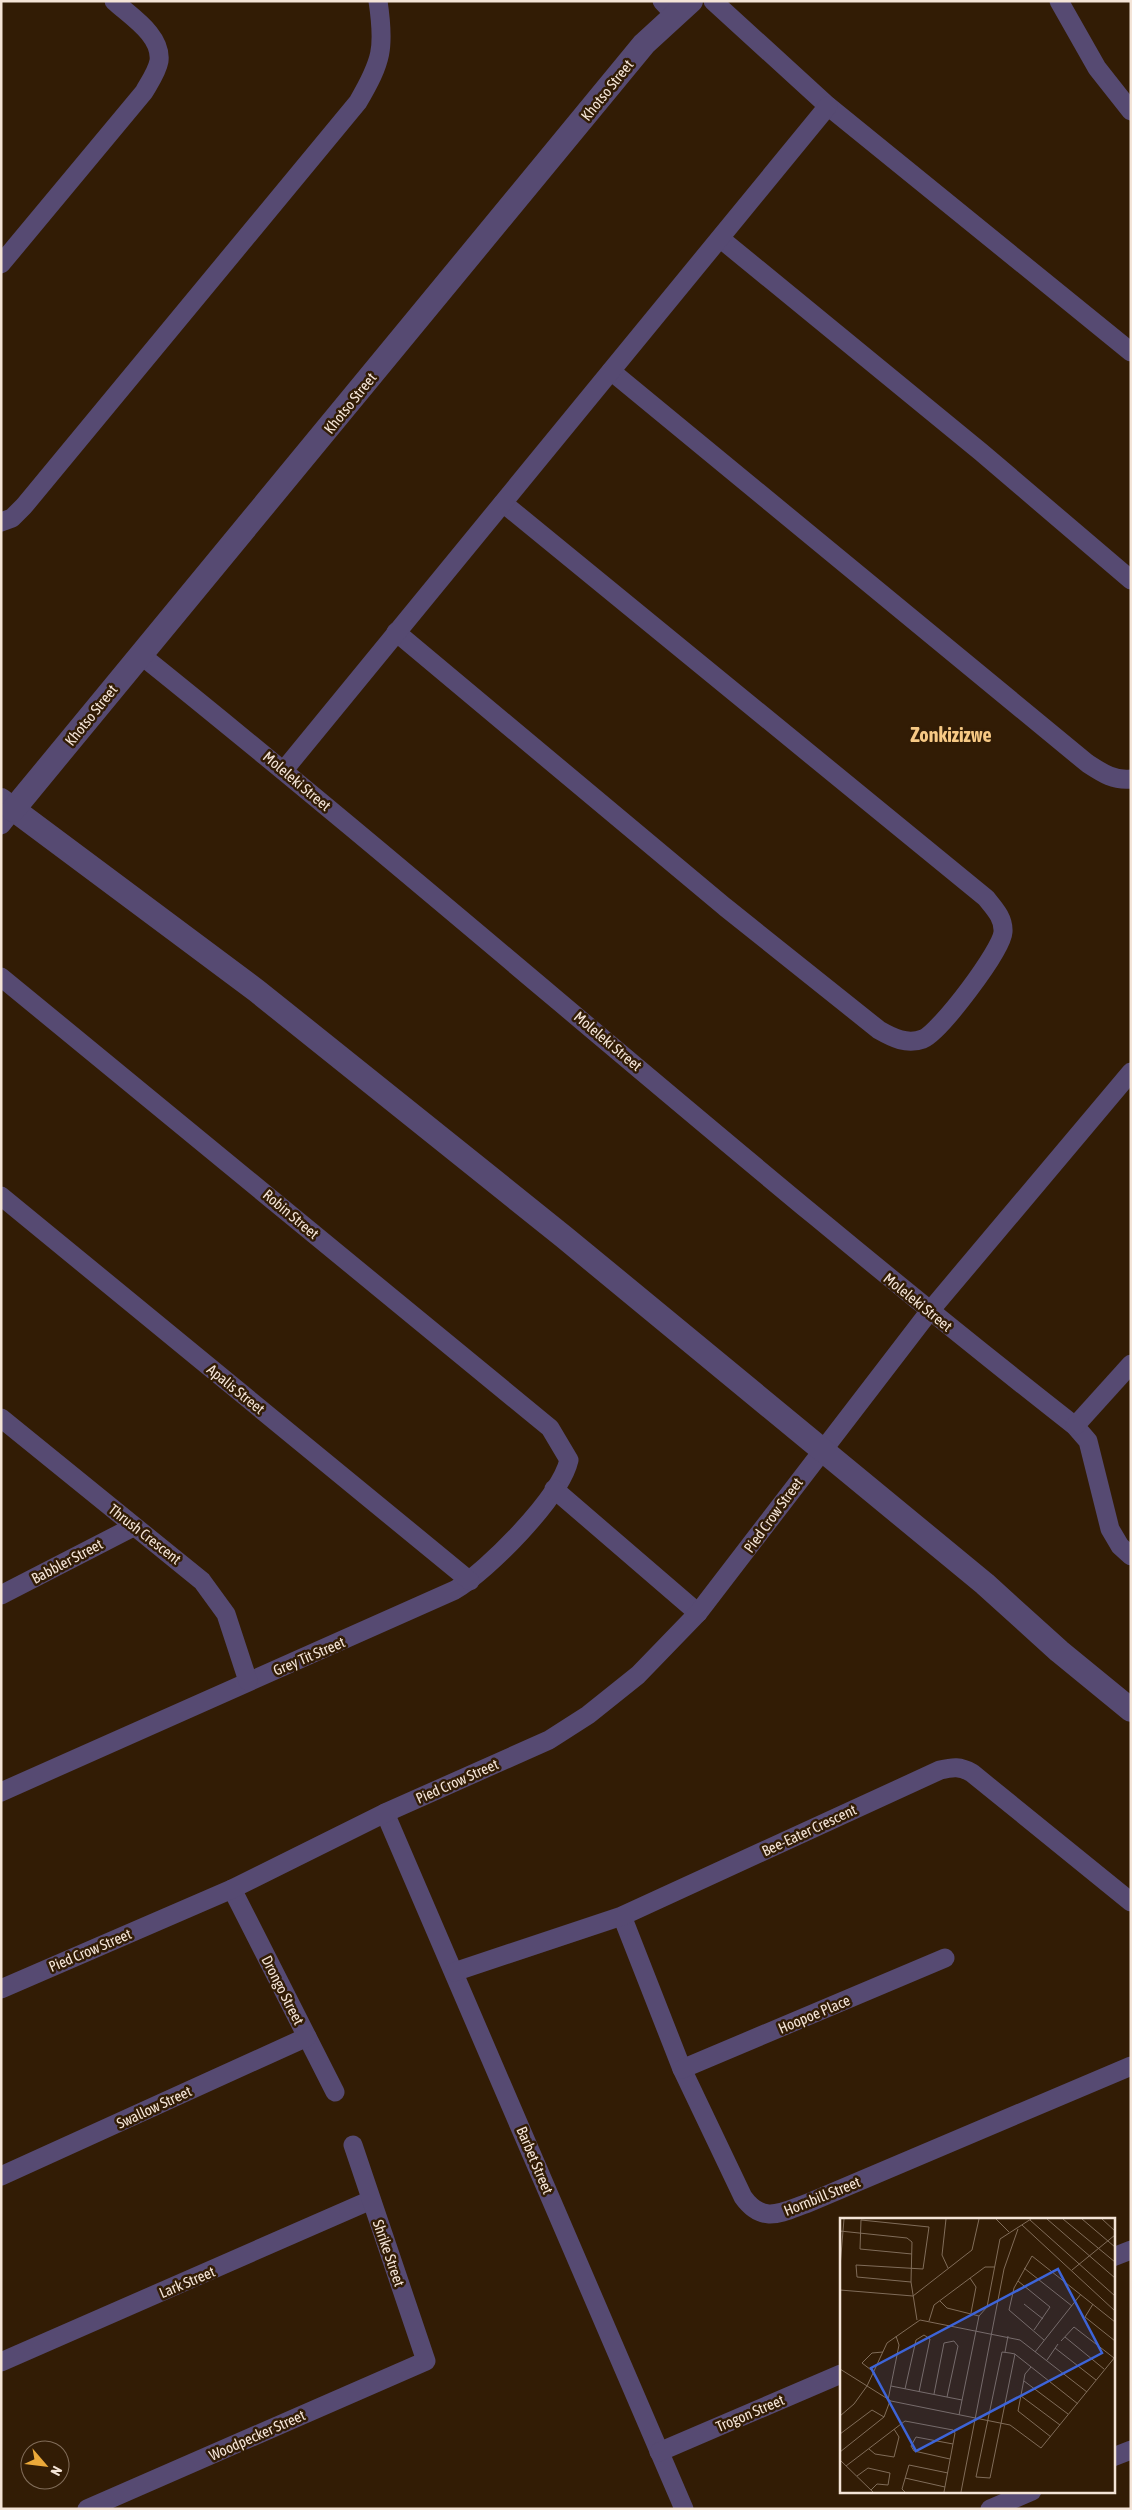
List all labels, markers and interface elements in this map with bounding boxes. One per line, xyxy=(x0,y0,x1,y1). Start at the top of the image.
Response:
street label: Khotso Street xyxy=(577,56,637,124)
street label: Khotso Street xyxy=(320,369,380,437)
street label: Khotso Street xyxy=(61,681,121,749)
district label: Zonkizizwe xyxy=(910,723,992,746)
street label: Moleleki Street xyxy=(260,748,334,814)
street label: Moleleki Street xyxy=(571,1008,645,1074)
street label: Robin Street xyxy=(260,1186,322,1242)
street label: Moleleki Street xyxy=(880,1269,956,1335)
street label: Apalis Street xyxy=(204,1361,268,1417)
street label: Pied Crow Street xyxy=(740,1474,806,1556)
street label: Thrush Crescent xyxy=(105,1500,185,1568)
street label: Babbler Street xyxy=(28,1535,106,1587)
street label: Grey Tit Street xyxy=(271,1633,347,1679)
street label: Pied Crow Street xyxy=(413,1755,501,1807)
street label: Bee-Eater Crescent xyxy=(759,1801,859,1859)
street label: Pied Crow Street xyxy=(46,1925,134,1975)
street label: Drongo Street xyxy=(258,1953,308,2027)
street label: Hoopoe Place xyxy=(775,1991,853,2037)
street label: Swallow Street xyxy=(114,2082,194,2132)
street label: Barbet Street xyxy=(513,2124,557,2196)
street label: Hornbill Street xyxy=(781,2173,863,2219)
street label: Shrike Street xyxy=(370,2217,408,2289)
inset map xyxy=(840,2218,1114,2492)
street label: Lark Street xyxy=(157,2263,217,2301)
street label: Trogon Street xyxy=(713,2391,787,2435)
street label: Woodpecker Street xyxy=(206,2406,308,2464)
north arrow xyxy=(20,2440,70,2490)
text: N xyxy=(47,2464,65,2479)

